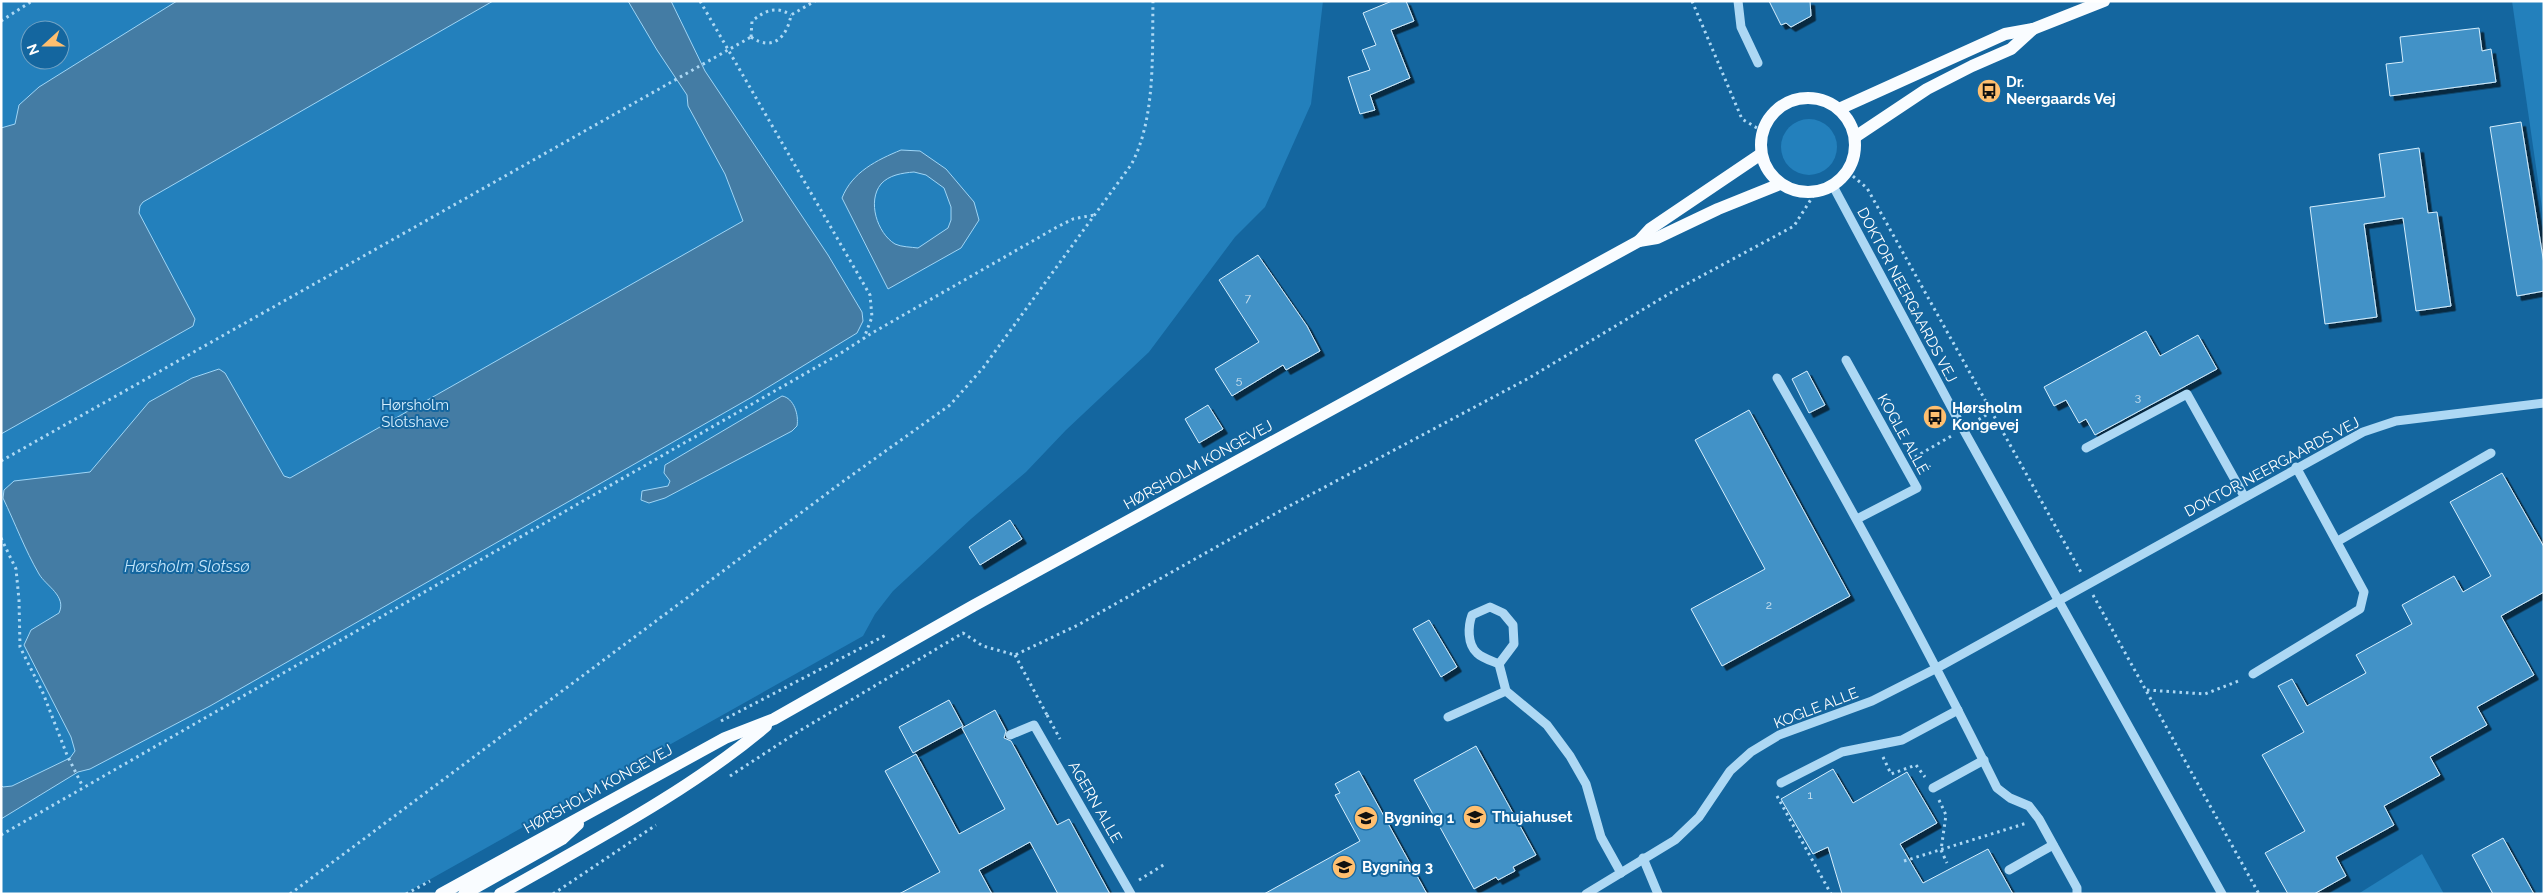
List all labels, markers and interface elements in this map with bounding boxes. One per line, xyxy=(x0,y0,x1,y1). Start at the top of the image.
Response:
north arrow xyxy=(20,20,70,70)
text: N xyxy=(23,42,42,58)
place label: Dr. Neergaards Vej xyxy=(2006,73,2116,108)
bus stop icon: Dr. Neergaards Vej xyxy=(1976,78,2002,104)
street label: DOKTOR NEERGAARDS VEJ xyxy=(1853,204,1961,386)
house number: 7 xyxy=(1245,291,1252,305)
house number: 5 xyxy=(1236,373,1243,387)
house number: 3 xyxy=(2135,390,2141,404)
street label: KOGLE ALLÉ xyxy=(1874,391,1932,477)
park label: Hørsholm Slotshave xyxy=(381,396,449,431)
place label: Hørsholm Kongevej xyxy=(1952,399,2022,434)
bus stop icon: Hørsholm Kongevej xyxy=(1922,404,1948,430)
street label: DOKTOR NEERGAARDS VEJ xyxy=(2181,413,2363,521)
street label: HØRSHOLM KONGEVEJ xyxy=(1120,416,1276,514)
water label: Hørsholm Slotssø xyxy=(124,557,250,576)
house number: 2 xyxy=(1766,598,1772,612)
street label: KOGLE ALLE xyxy=(1771,684,1861,732)
street label: HØRSHOLM KONGEVEJ xyxy=(520,740,676,838)
street label: AGERN ALLE xyxy=(1064,758,1126,846)
house number: 1 xyxy=(1807,788,1813,802)
school or university icon: Thujahuset xyxy=(1462,804,1488,830)
school or university icon: Bygning 1 xyxy=(1353,805,1379,831)
place label: Thujahuset xyxy=(1492,808,1573,826)
place label: Bygning 1 xyxy=(1384,809,1455,827)
school or university icon: Bygning 3 xyxy=(1331,854,1357,880)
place label: Bygning 3 xyxy=(1362,858,1433,876)

